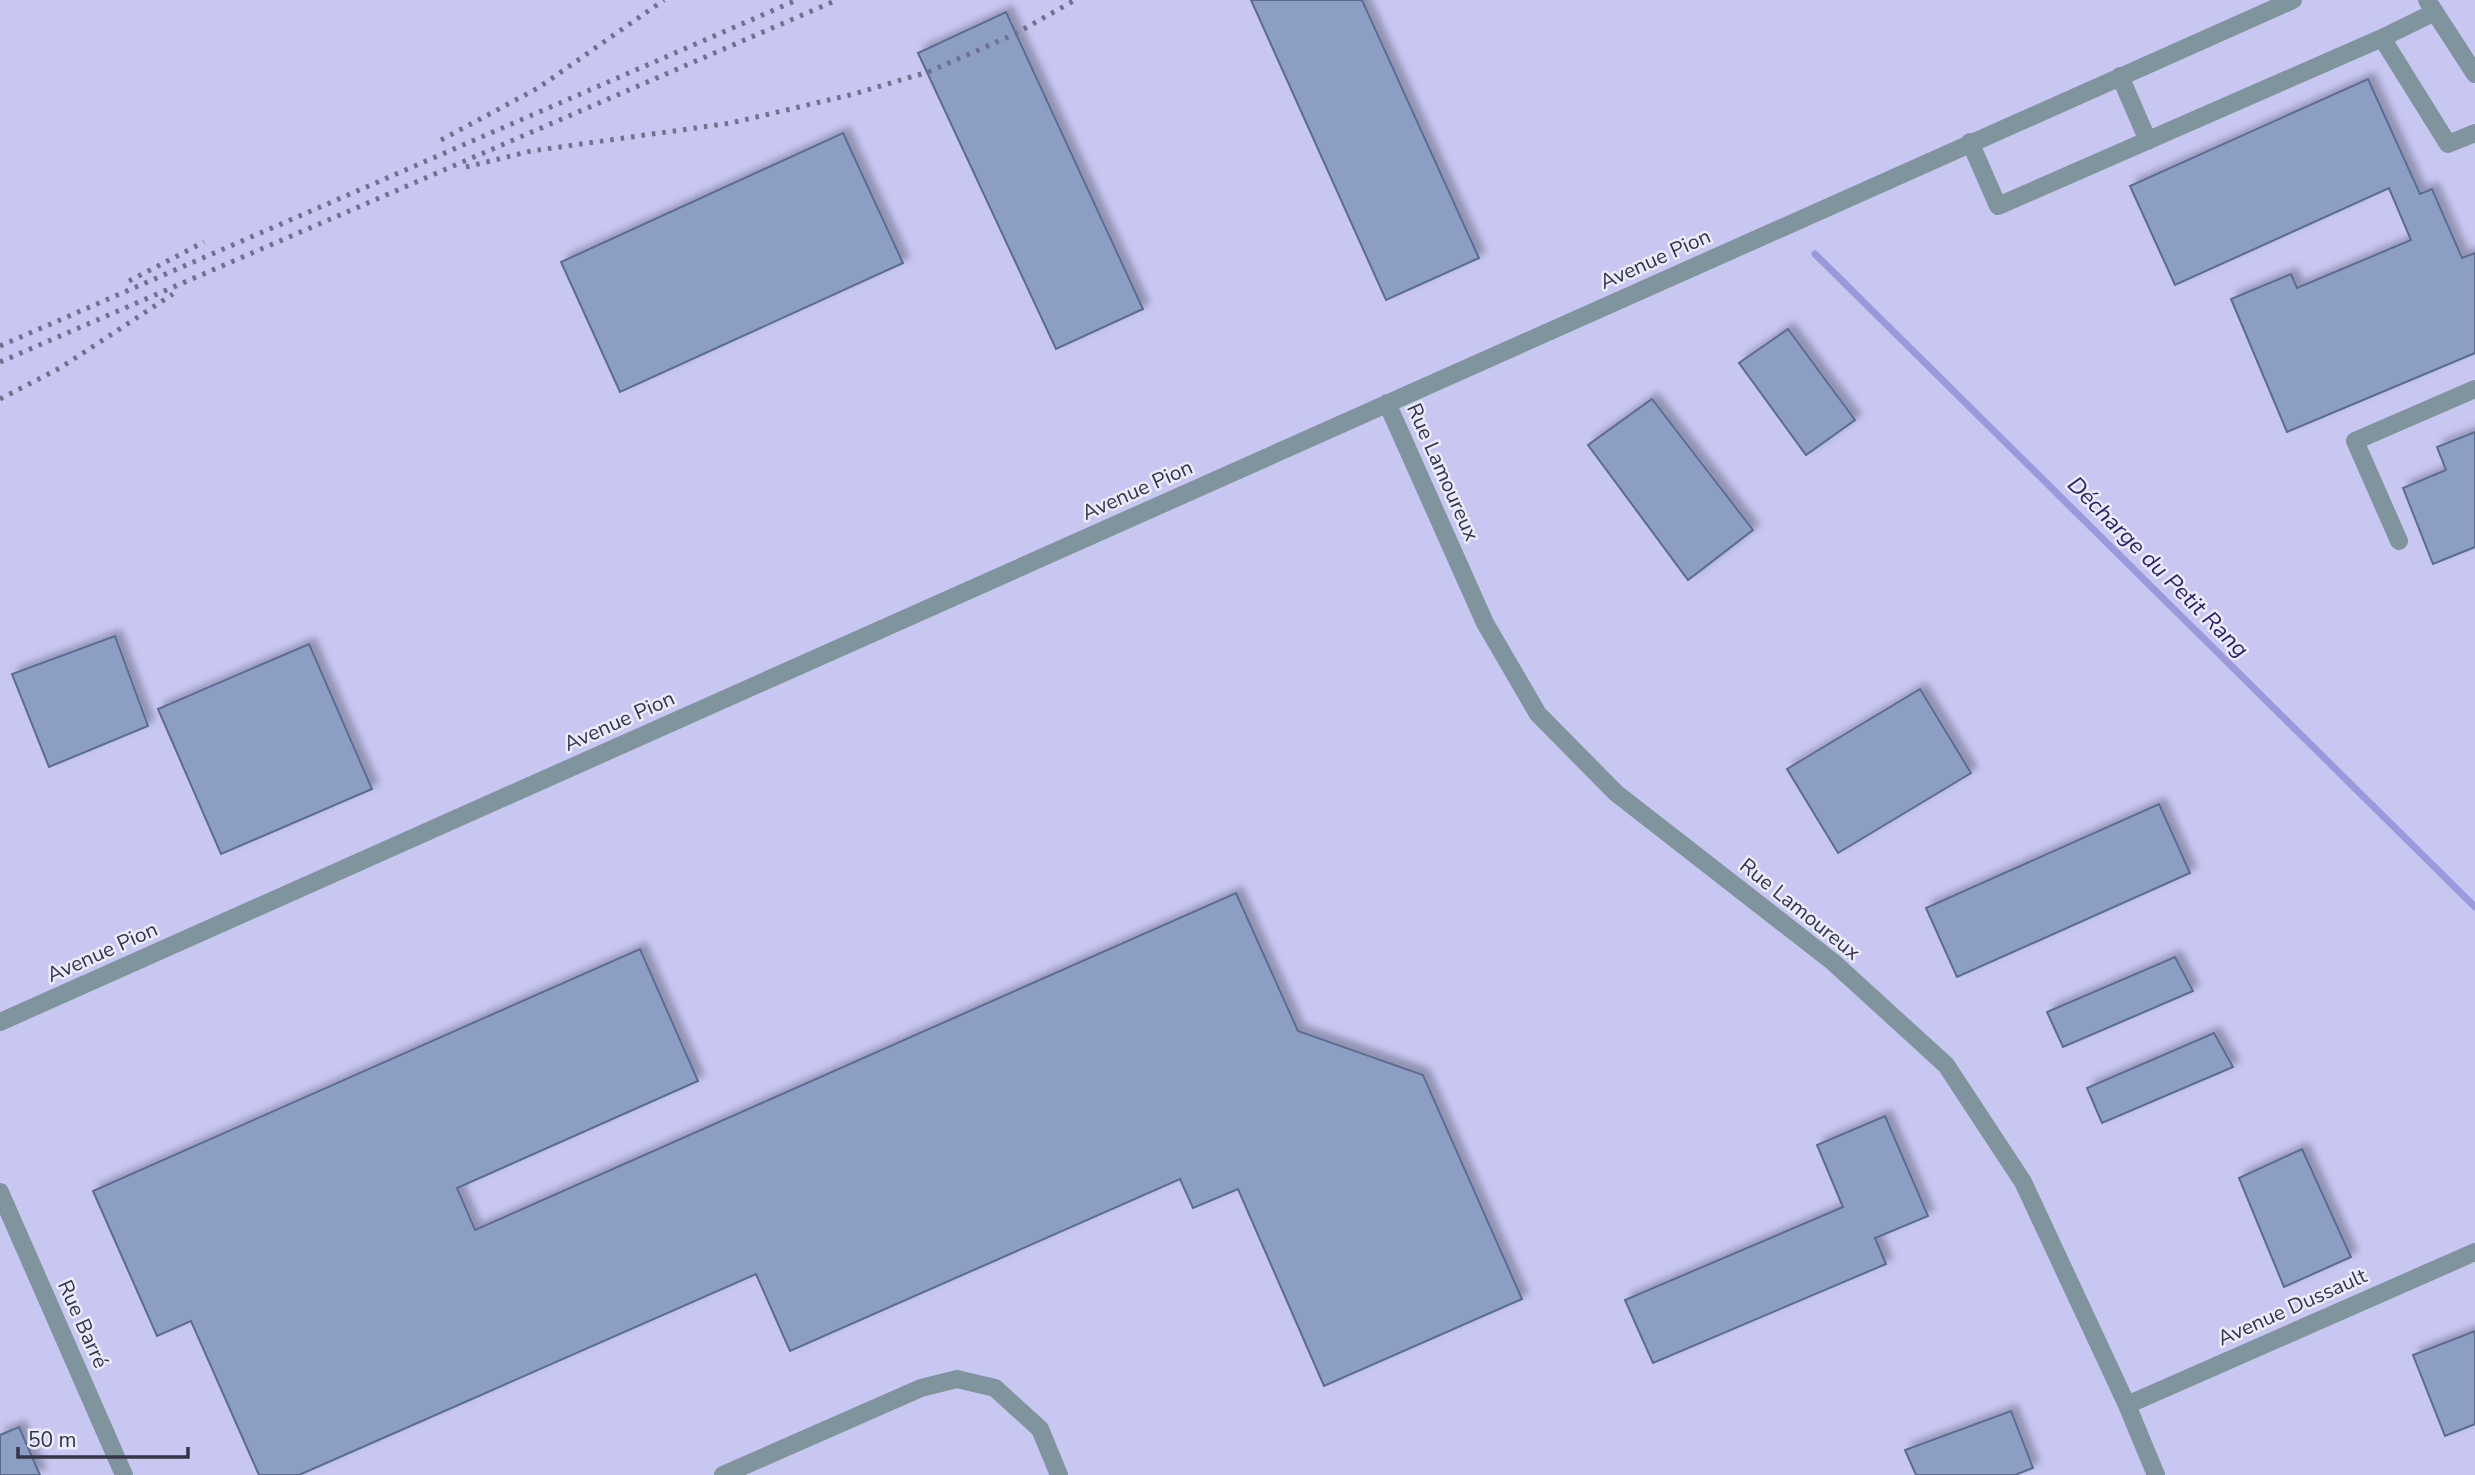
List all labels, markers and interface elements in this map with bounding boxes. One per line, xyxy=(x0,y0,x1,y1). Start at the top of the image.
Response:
street label: Avenue Pion xyxy=(1595,222,1715,296)
street label: Rue Lamoureux xyxy=(1400,399,1486,545)
street label: Avenue Pion xyxy=(1077,453,1197,527)
water label: Décharge du Petit Rang xyxy=(2060,469,2256,665)
street label: Avenue Pion xyxy=(559,684,679,758)
street label: Rue Lamoureux xyxy=(1734,852,1866,966)
street label: Avenue Pion xyxy=(42,915,162,989)
street label: Avenue Dussault xyxy=(2213,1261,2372,1352)
street label: Rue Barré xyxy=(51,1275,115,1373)
scale bar xyxy=(18,1416,187,1460)
text: 50 m xyxy=(28,1426,77,1454)

